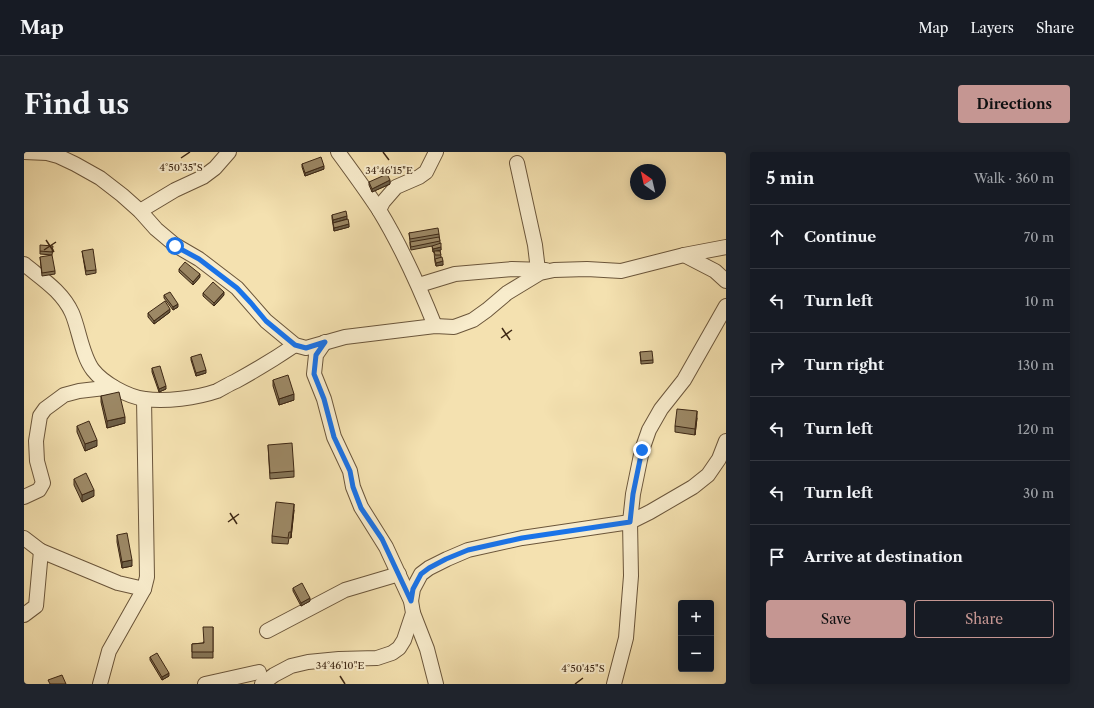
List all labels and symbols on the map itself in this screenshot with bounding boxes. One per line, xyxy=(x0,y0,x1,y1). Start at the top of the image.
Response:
text: 4°50'35"S xyxy=(159,161,203,174)
text: 34°46'15"E xyxy=(365,164,413,177)
north arrow xyxy=(630,164,666,200)
route start xyxy=(166,237,184,255)
route end xyxy=(633,441,651,459)
text: 34°46'10"E xyxy=(316,659,364,672)
text: 4°50'45"S xyxy=(561,662,605,675)

